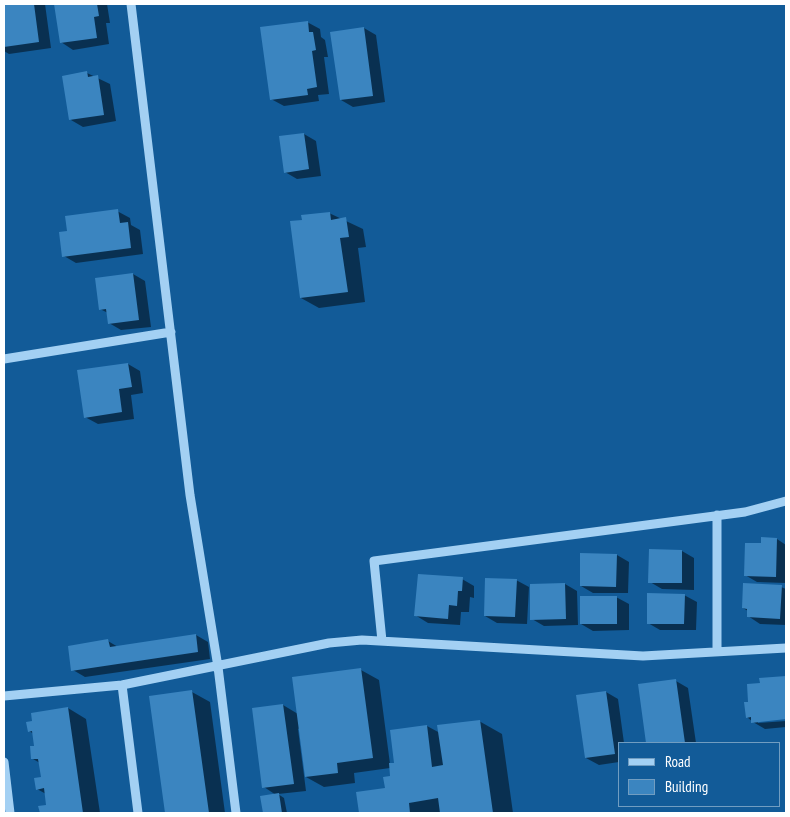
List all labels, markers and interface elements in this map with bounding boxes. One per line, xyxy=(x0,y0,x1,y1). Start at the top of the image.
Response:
legend xyxy=(618,742,780,807)
text: Road xyxy=(665,752,691,771)
text: Building xyxy=(665,777,708,796)

